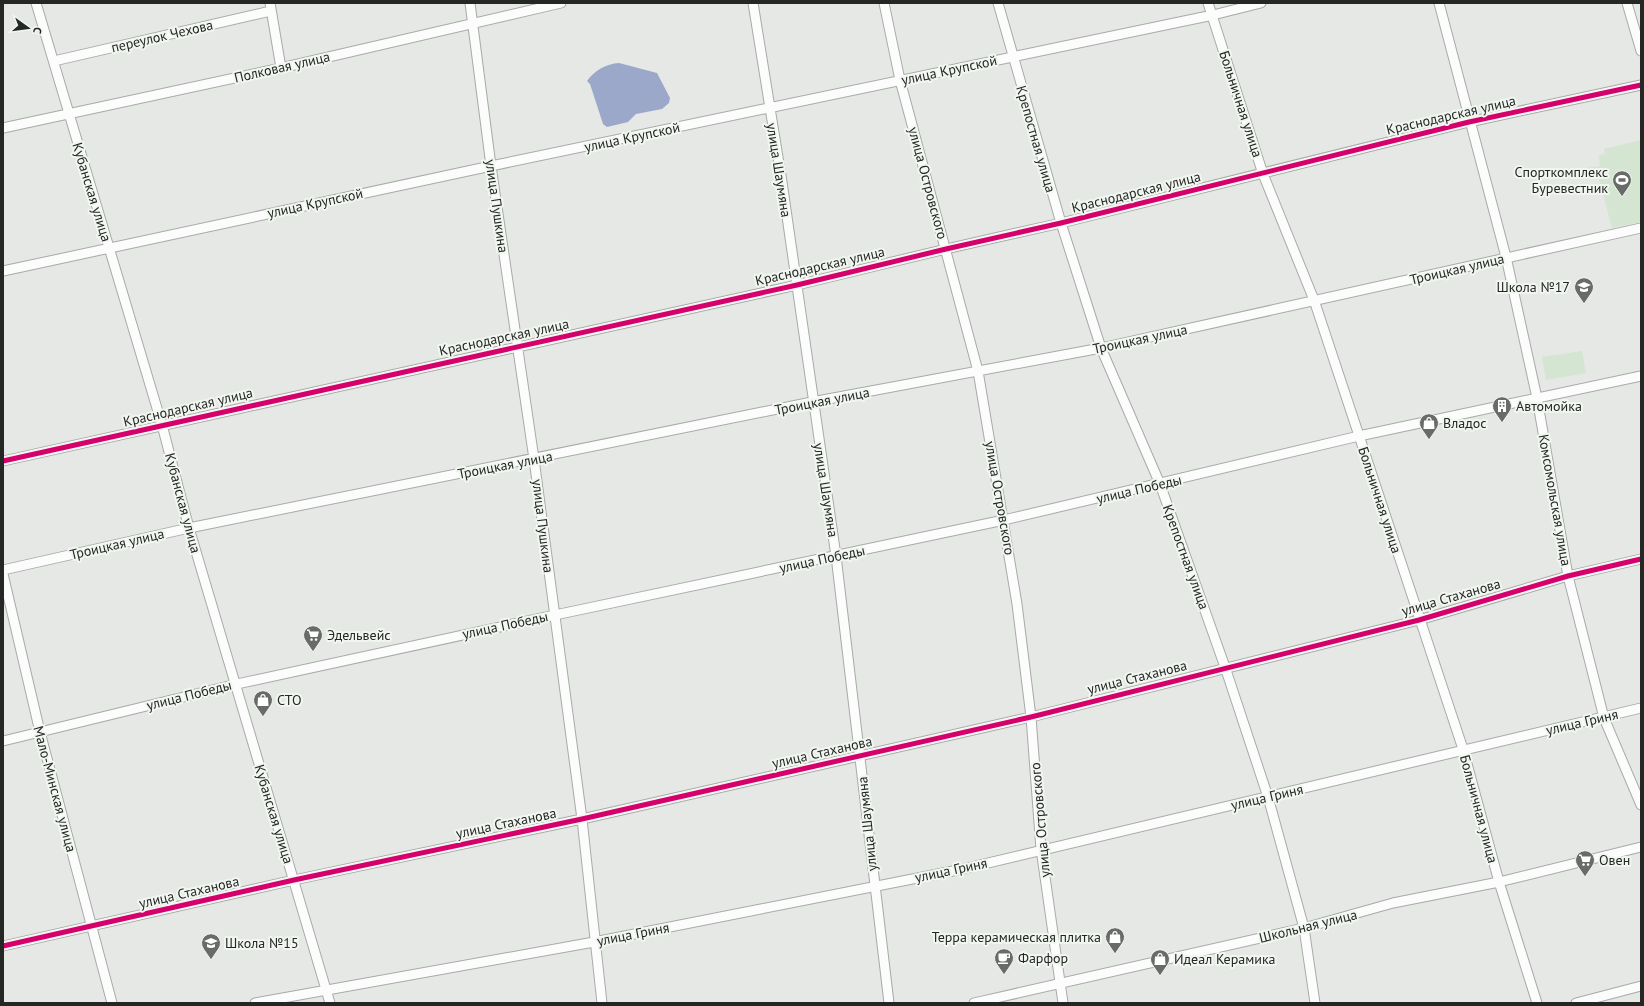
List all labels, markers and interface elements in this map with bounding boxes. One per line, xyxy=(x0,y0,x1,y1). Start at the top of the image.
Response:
north arrow xyxy=(8,8,48,48)
street label: переулок Чехова xyxy=(109,16,215,56)
text: С xyxy=(30,26,45,35)
street label: Полковая улица xyxy=(232,47,332,87)
street label: Больничная улица xyxy=(1215,48,1267,160)
street label: улица Крупской xyxy=(900,51,998,89)
street label: Крепостная улица xyxy=(1012,83,1060,195)
street label: Краснодарская улица xyxy=(1384,91,1518,139)
street label: улица Крупской xyxy=(583,118,681,156)
street label: улица Шаумяна xyxy=(763,122,795,219)
street label: улица Островского xyxy=(904,125,952,241)
street label: Кубанская улица xyxy=(68,140,116,244)
street label: улица Пушкина xyxy=(482,158,512,254)
place label: Cпорткомплекс Буревестник xyxy=(1515,163,1608,197)
street label: Краснодарская улица xyxy=(1070,167,1202,217)
sports icon: Cпорткомплекс Буревестник xyxy=(1611,169,1633,197)
street label: улица Крупской xyxy=(266,184,364,222)
street label: Краснодарская улица xyxy=(753,242,887,290)
street label: Троицкая улица xyxy=(1408,249,1506,289)
school or university icon: Школа №17 xyxy=(1573,276,1595,304)
place label: Школа №17 xyxy=(1496,278,1570,296)
street label: Краснодарская улица xyxy=(437,314,571,360)
street label: Троицкая улица xyxy=(1091,320,1189,358)
street label: Краснодарская улица xyxy=(121,383,255,431)
street label: Троицкая улица xyxy=(773,383,871,419)
building icon: Автомойка xyxy=(1491,395,1513,423)
place label: Автомойка xyxy=(1516,397,1582,415)
shop icon: Владос xyxy=(1418,412,1440,440)
place label: Владос xyxy=(1443,414,1487,432)
street label: Комсомольская улица xyxy=(1535,433,1575,567)
street label: улица Островского xyxy=(981,440,1019,556)
street label: улица Шаумяна xyxy=(810,442,842,539)
street label: Больничная улица xyxy=(1354,444,1406,556)
street label: Троицкая улица xyxy=(456,447,554,483)
street label: Кубанская улица xyxy=(161,451,205,555)
street label: улица Победы xyxy=(1094,470,1184,508)
street label: улица Пушкина xyxy=(528,478,558,574)
street label: Крепостная улица xyxy=(1159,502,1213,612)
street label: Троицкая улица xyxy=(68,524,166,564)
street label: улица Победы xyxy=(777,541,867,577)
street label: улица Стаханова xyxy=(1399,574,1503,620)
street label: улица Победы xyxy=(460,607,550,643)
supermarket icon: Эдельвейс xyxy=(302,624,324,652)
place label: Эдельвейс xyxy=(327,626,391,644)
street label: улица Стаханова xyxy=(1085,656,1189,698)
street label: улица Победы xyxy=(145,676,233,714)
shop icon: СТО xyxy=(252,689,274,717)
place label: СТО xyxy=(277,691,302,709)
street label: улица Гриня xyxy=(1544,705,1620,739)
street label: Мало-Минская улица xyxy=(30,724,81,854)
street label: улица Стаханова xyxy=(770,732,874,772)
street label: Больничная улица xyxy=(1456,753,1502,865)
street label: Кубанская улица xyxy=(250,762,298,866)
street label: улица Островского xyxy=(1026,762,1054,878)
street label: улица Шаумяна xyxy=(853,776,881,872)
street label: улица Гриня xyxy=(1229,780,1305,814)
street label: улица Стаханова xyxy=(454,804,558,842)
supermarket icon: Овен xyxy=(1574,849,1596,877)
place label: Овен xyxy=(1599,851,1630,869)
street label: улица Гриня xyxy=(913,854,989,886)
street label: улица Стаханова xyxy=(137,872,241,912)
street label: Школьная улица xyxy=(1257,905,1359,947)
street label: улица Гриня xyxy=(595,918,671,950)
shop icon: Терра керамическая плитка xyxy=(1104,926,1126,954)
place label: Терра керамическая плитка xyxy=(932,928,1101,946)
school or university icon: Школа №15 xyxy=(200,932,222,960)
place label: Школа №15 xyxy=(225,934,299,952)
cafe icon: Фарфор xyxy=(993,947,1015,975)
shop icon: Идеал Керамика xyxy=(1149,948,1171,976)
place label: Фарфор xyxy=(1018,949,1068,967)
place label: Идеал Керамика xyxy=(1174,950,1276,968)

